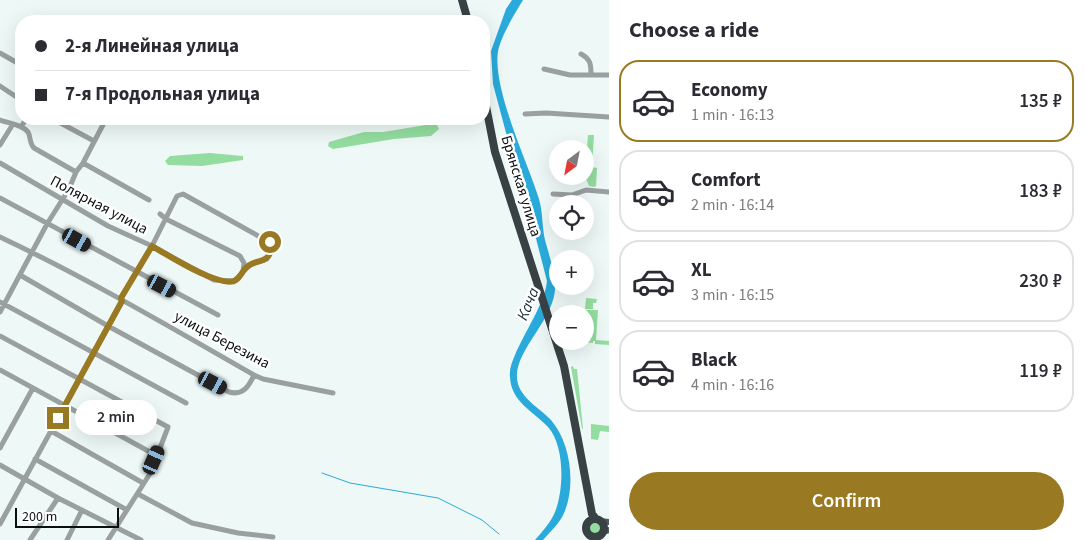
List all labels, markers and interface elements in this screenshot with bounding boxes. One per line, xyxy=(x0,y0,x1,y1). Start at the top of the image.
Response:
text: Choose a ride xyxy=(629,14,759,46)
text: 2-я Линейная улица xyxy=(65,33,239,60)
text: Economy xyxy=(691,77,768,104)
icon: car xyxy=(631,79,676,124)
text: 7-я Продольная улица xyxy=(65,81,260,108)
text: 135 ₽ xyxy=(1019,88,1062,115)
text: 1 min · 16:13 xyxy=(691,104,774,126)
street label: Брянская улица xyxy=(496,133,546,239)
north arrow xyxy=(549,140,594,185)
map controls xyxy=(549,140,594,350)
text: Comfort xyxy=(691,167,761,194)
icon: car xyxy=(631,169,676,214)
street label: Полярная улица xyxy=(46,170,152,240)
text: 183 ₽ xyxy=(1019,178,1062,205)
text: 2 min · 16:14 xyxy=(691,194,774,216)
button: locate xyxy=(549,195,594,240)
car xyxy=(60,226,93,254)
route start xyxy=(259,231,281,253)
button: + xyxy=(549,250,594,295)
text: XL xyxy=(691,257,712,284)
icon: car xyxy=(631,259,676,304)
text: 230 ₽ xyxy=(1019,268,1062,295)
car xyxy=(145,272,178,300)
water label: Кача xyxy=(511,284,545,324)
text: 3 min · 16:15 xyxy=(691,284,774,306)
button: − xyxy=(549,305,594,350)
street label: улица Березина xyxy=(170,306,274,374)
text: Black xyxy=(691,347,737,374)
icon: car xyxy=(631,349,676,394)
text: 119 ₽ xyxy=(1019,358,1062,385)
car xyxy=(196,369,229,397)
text: 4 min · 16:16 xyxy=(691,374,774,396)
callout: 2 min xyxy=(76,400,158,436)
text: 2 min xyxy=(97,406,135,428)
route end xyxy=(47,407,69,429)
car xyxy=(141,443,166,477)
button: Confirm xyxy=(629,472,1064,530)
scale bar xyxy=(15,505,119,528)
text: 200 m xyxy=(22,507,57,527)

